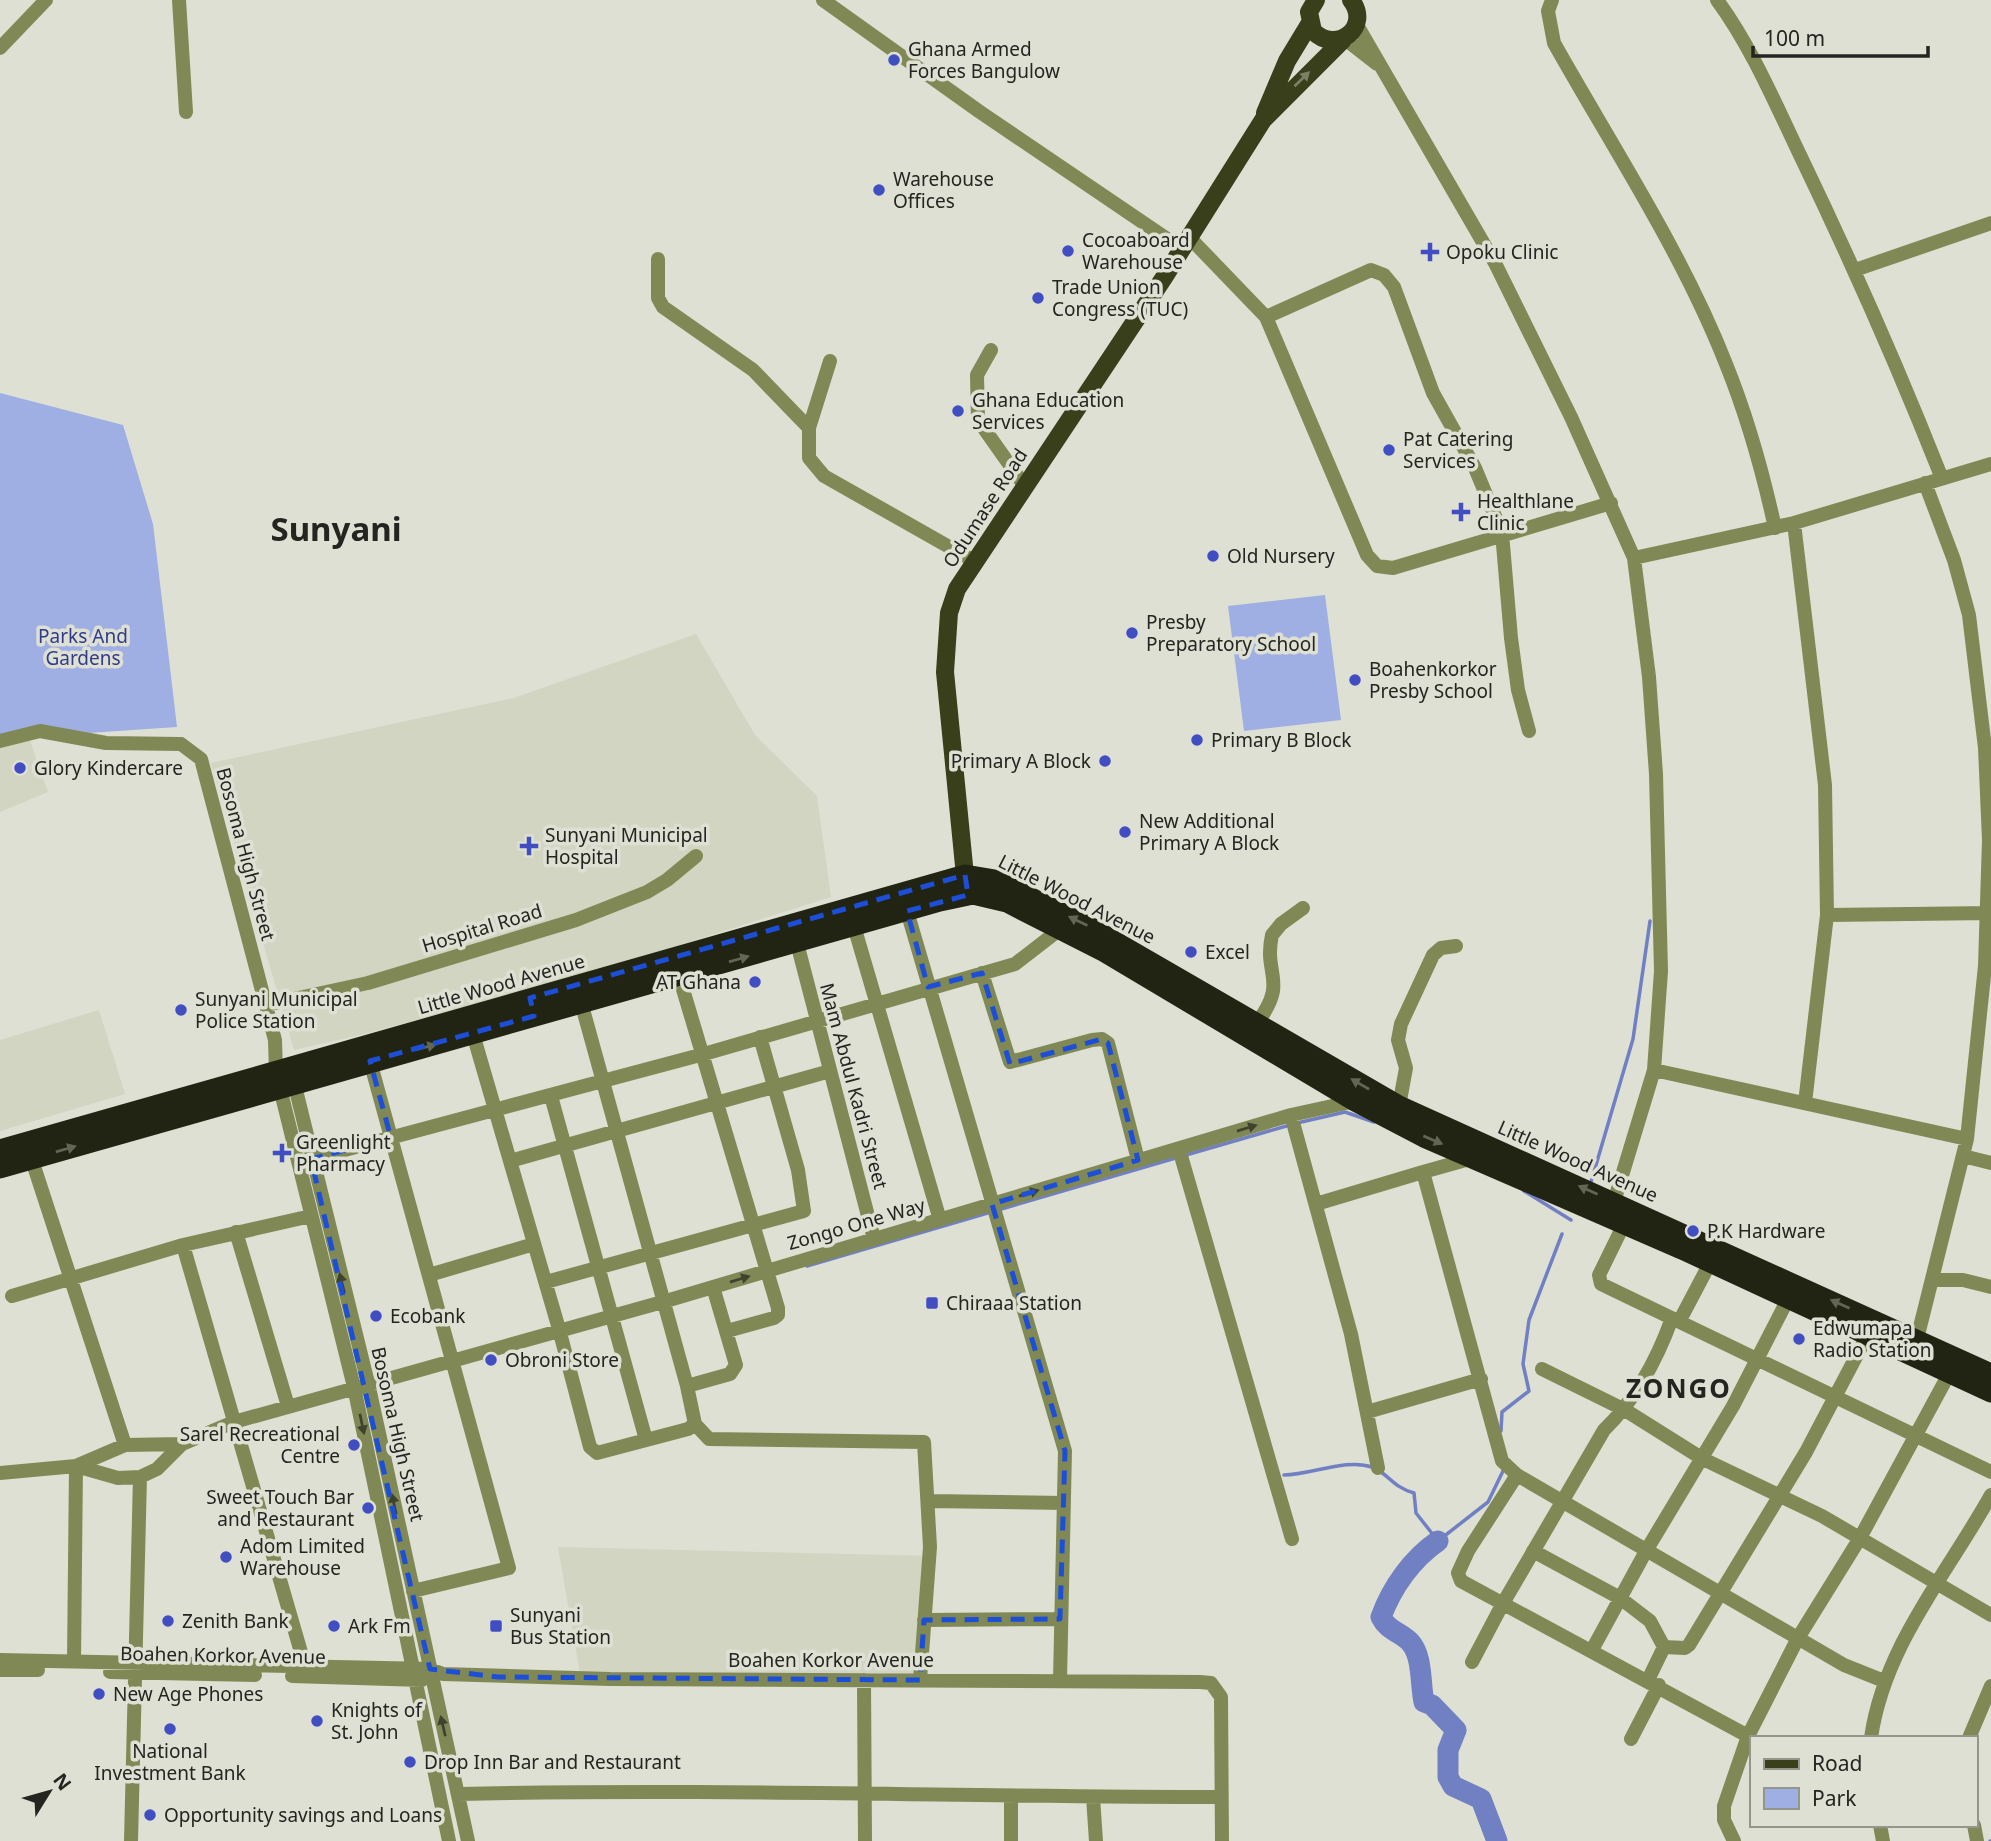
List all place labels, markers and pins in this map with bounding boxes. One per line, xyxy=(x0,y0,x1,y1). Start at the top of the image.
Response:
place label: Ghana Armed Forces Bangulow xyxy=(908,36,1060,84)
marker: Ghana Armed Forces Bangulow xyxy=(886,52,902,68)
place label: Warehouse Offices xyxy=(893,166,994,214)
marker: Warehouse Offices xyxy=(871,182,887,198)
place label: Cocoaboard Warehouse xyxy=(1082,227,1190,275)
place label: Opoku Clinic xyxy=(1446,239,1558,265)
marker: Opoku Clinic xyxy=(1420,242,1440,262)
marker: Cocoaboard Warehouse xyxy=(1060,243,1076,259)
place label: Trade Union Congress (TUC) xyxy=(1052,274,1188,322)
marker: Trade Union Congress (TUC) xyxy=(1030,290,1046,306)
place label: Ghana Education Services xyxy=(972,387,1124,435)
marker: Ghana Education Services xyxy=(950,403,966,419)
place label: Pat Catering Services xyxy=(1403,426,1513,474)
marker: Pat Catering Services xyxy=(1381,442,1397,458)
place label: Healthlane Clinic xyxy=(1477,488,1574,536)
marker: Healthlane Clinic xyxy=(1451,502,1471,522)
place label: Old Nursery xyxy=(1227,543,1335,569)
marker: Old Nursery xyxy=(1205,548,1221,564)
place label: Presby Preparatory School xyxy=(1146,609,1316,657)
marker: Presby Preparatory School xyxy=(1124,625,1140,641)
place label: Boahenkorkor Presby School xyxy=(1369,656,1497,704)
marker: Boahenkorkor Presby School xyxy=(1347,672,1363,688)
place label: Primary B Block xyxy=(1211,727,1351,753)
marker: Primary B Block xyxy=(1189,732,1205,748)
place label: Primary A Block xyxy=(951,748,1091,774)
marker: Primary A Block xyxy=(1097,753,1113,769)
place label: Glory Kindercare xyxy=(34,755,183,781)
marker: Glory Kindercare xyxy=(12,760,28,776)
place label: New Additional Primary A Block xyxy=(1139,808,1279,856)
place label: Sunyani Municipal Hospital xyxy=(545,822,708,870)
marker: New Additional Primary A Block xyxy=(1117,824,1133,840)
marker: Sunyani Municipal Hospital xyxy=(519,836,539,856)
place label: Excel xyxy=(1205,939,1250,965)
marker: Excel xyxy=(1183,944,1199,960)
place label: AT Ghana xyxy=(656,969,741,995)
marker: AT Ghana xyxy=(747,974,763,990)
place label: Sunyani Municipal Police Station xyxy=(195,986,358,1034)
marker: Sunyani Municipal Police Station xyxy=(173,1002,189,1018)
place label: Greenlight Pharmacy xyxy=(296,1129,391,1177)
marker: Greenlight Pharmacy xyxy=(274,1145,290,1161)
place label: P.K Hardware xyxy=(1707,1218,1825,1244)
marker: P.K Hardware xyxy=(1685,1223,1701,1239)
place label: Chiraaa Station xyxy=(946,1290,1082,1316)
marker: Chiraaa Station xyxy=(924,1295,940,1311)
place label: Ecobank xyxy=(390,1303,465,1329)
marker: Ecobank xyxy=(368,1308,384,1324)
place label: Edwumapa Radio Station xyxy=(1813,1315,1931,1363)
marker: Edwumapa Radio Station xyxy=(1791,1331,1807,1347)
place label: Obroni Store xyxy=(505,1347,619,1373)
marker: Obroni Store xyxy=(483,1352,499,1368)
place label: Sarel Recreational Centre xyxy=(180,1421,340,1469)
marker: Sarel Recreational Centre xyxy=(346,1437,362,1453)
place label: Sweet Touch Bar and Restaurant xyxy=(206,1484,354,1532)
marker: Sweet Touch Bar and Restaurant xyxy=(360,1500,376,1516)
place label: Adom Limited Warehouse xyxy=(240,1533,365,1581)
marker: Adom Limited Warehouse xyxy=(218,1549,234,1565)
place label: Sunyani Bus Station xyxy=(510,1602,611,1650)
place label: Zenith Bank xyxy=(182,1608,289,1634)
marker: Zenith Bank xyxy=(160,1613,176,1629)
place label: Ark Fm xyxy=(348,1613,411,1639)
marker: Ark Fm xyxy=(326,1618,342,1634)
marker: Sunyani Bus Station xyxy=(488,1618,504,1634)
place label: New Age Phones xyxy=(113,1681,263,1707)
marker: New Age Phones xyxy=(91,1686,107,1702)
place label: Knights of St. John xyxy=(331,1697,423,1745)
marker: Knights of St. John xyxy=(309,1713,325,1729)
marker: National Investment Bank xyxy=(162,1721,178,1737)
place label: National Investment Bank xyxy=(94,1738,246,1786)
place label: Drop Inn Bar and Restaurant xyxy=(424,1749,681,1775)
marker: Drop Inn Bar and Restaurant xyxy=(402,1754,418,1770)
place label: Opportunity savings and Loans xyxy=(164,1802,442,1828)
marker: Opportunity savings and Loans xyxy=(142,1807,158,1823)

